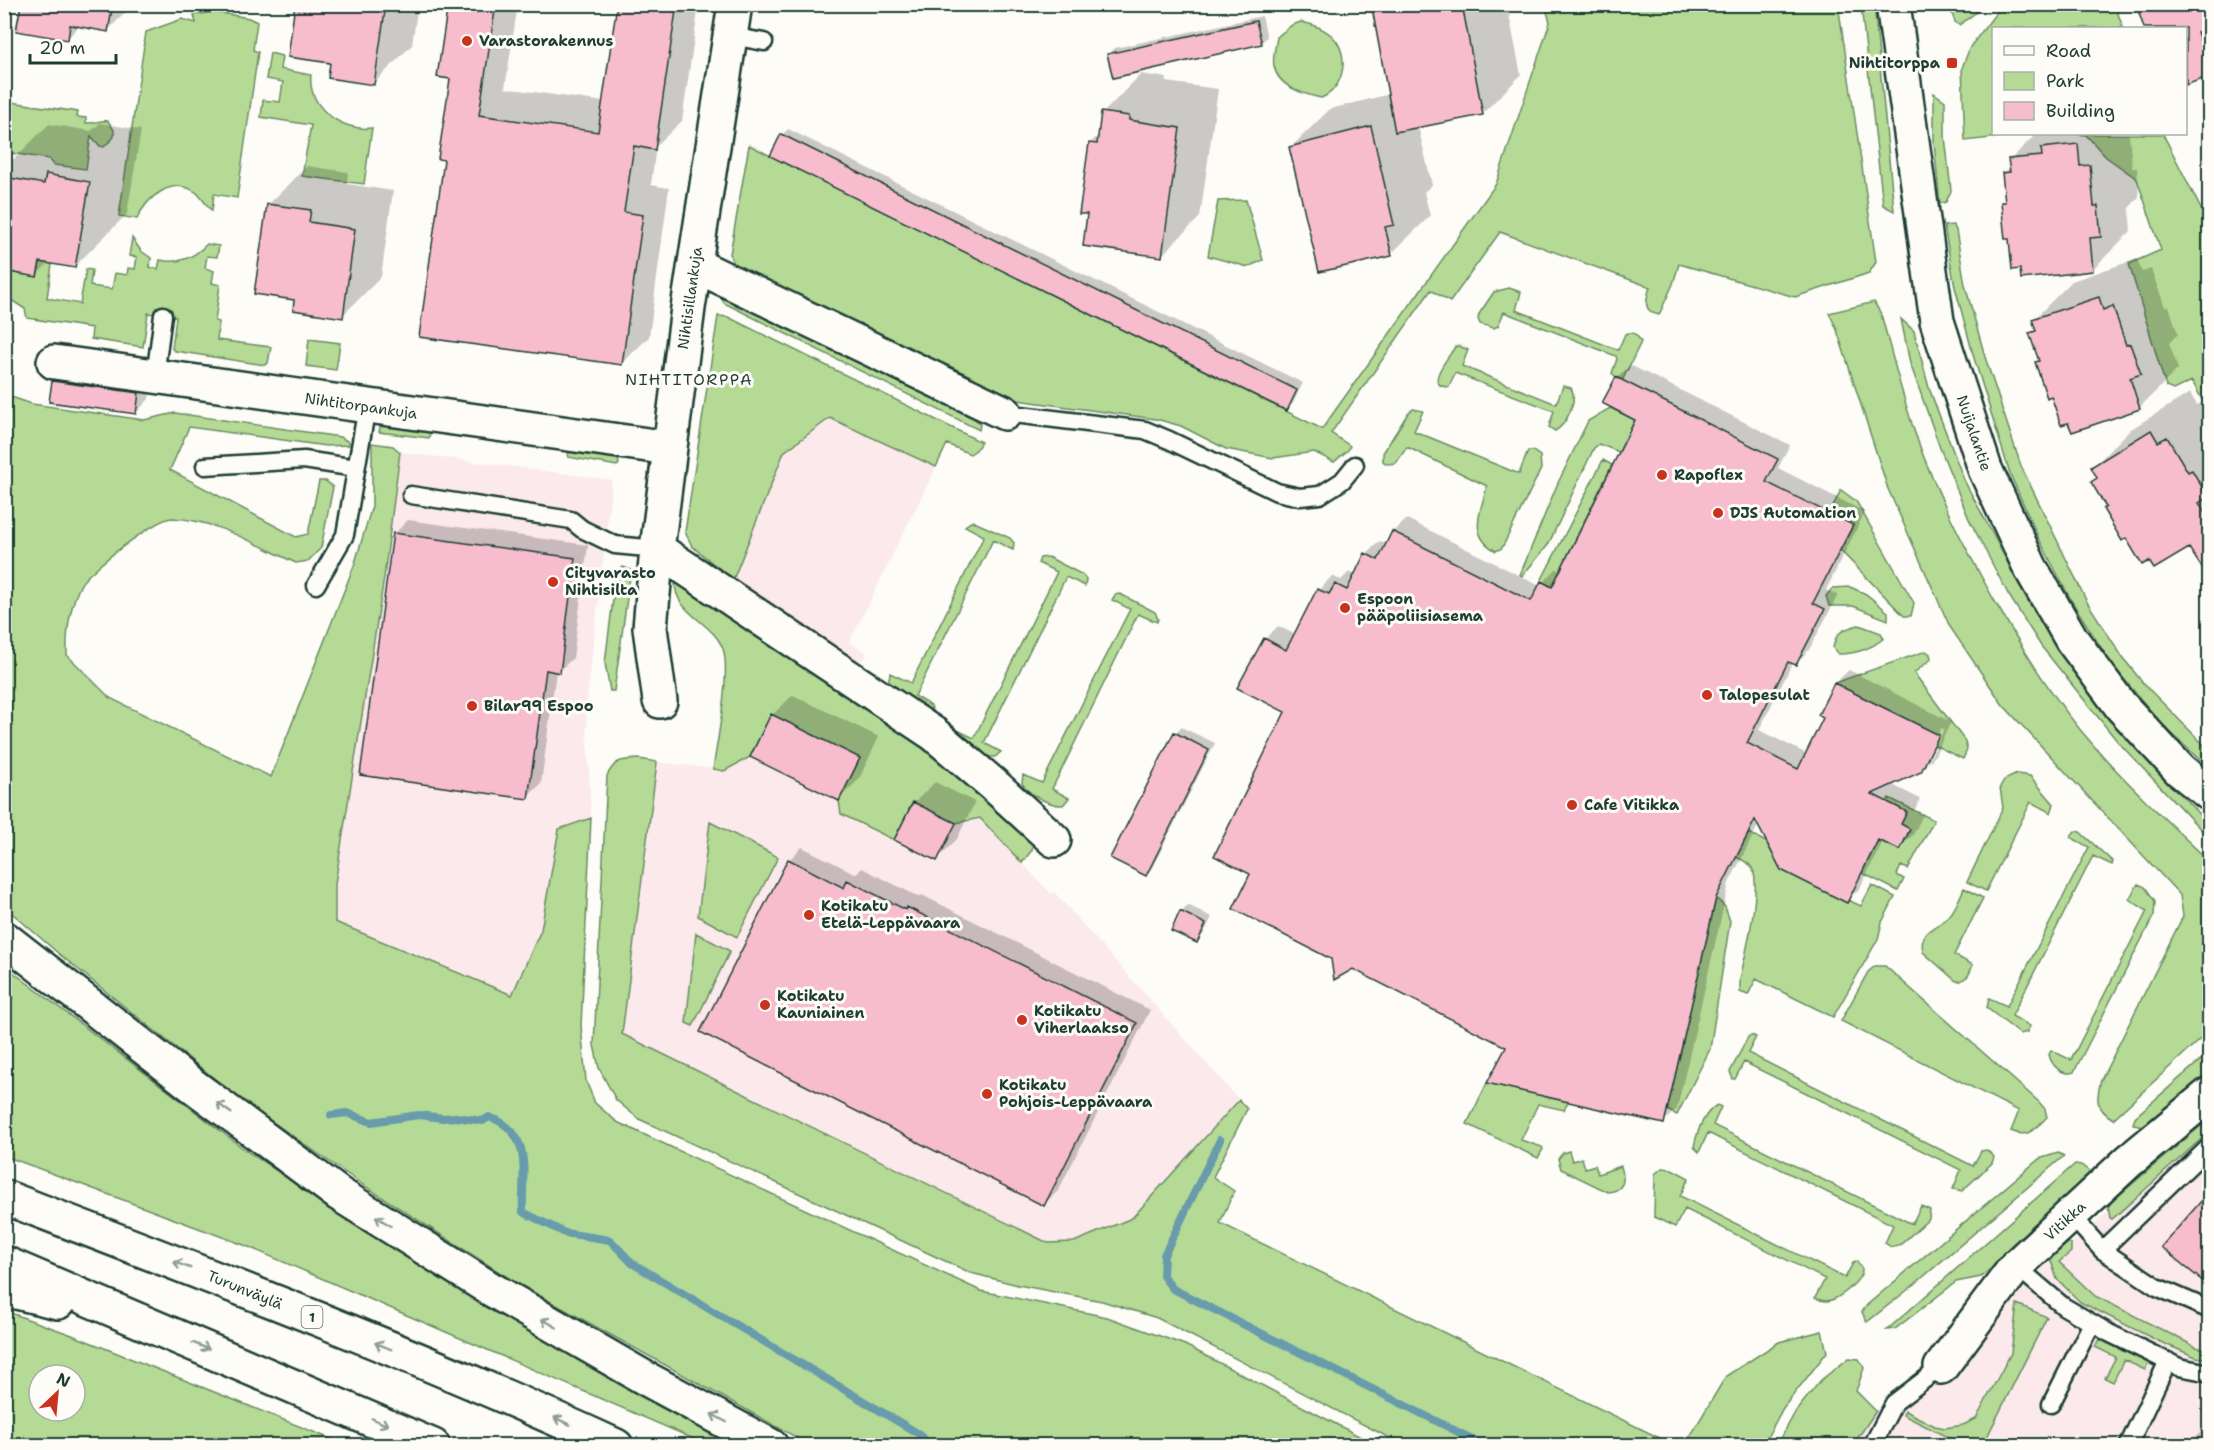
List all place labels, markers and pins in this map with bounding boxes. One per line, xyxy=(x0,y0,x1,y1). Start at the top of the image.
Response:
place label: Varastorakennus xyxy=(479,31,614,51)
marker: Varastorakennus xyxy=(460,34,474,48)
place label: Nihtitorppa xyxy=(1849,53,1941,73)
marker: Nihtitorppa xyxy=(1945,56,1959,70)
place label: Rapoflex xyxy=(1674,465,1743,485)
marker: Rapoflex xyxy=(1655,468,1669,482)
place label: DJS Automation xyxy=(1730,503,1856,523)
marker: DJS Automation xyxy=(1711,506,1725,520)
place label: Cityvarasto Nihtisilta xyxy=(565,563,656,600)
marker: Cityvarasto Nihtisilta xyxy=(546,575,560,589)
place label: Espoon pääpoliisiasema xyxy=(1357,589,1484,626)
marker: Espoon pääpoliisiasema xyxy=(1338,601,1352,615)
place label: Talopesulat xyxy=(1719,685,1810,705)
marker: Talopesulat xyxy=(1700,688,1714,702)
place label: Bilar99 Espoo xyxy=(484,696,594,716)
marker: Bilar99 Espoo xyxy=(465,699,479,713)
place label: Cafe Vitikka xyxy=(1584,795,1680,815)
marker: Cafe Vitikka xyxy=(1565,798,1579,812)
place label: Kotikatu Etelä-Leppävaara xyxy=(821,896,961,933)
marker: Kotikatu Etelä-Leppävaara xyxy=(802,908,816,922)
place label: Kotikatu Kauniainen xyxy=(777,986,864,1023)
marker: Kotikatu Kauniainen xyxy=(758,998,772,1012)
place label: Kotikatu Viherlaakso xyxy=(1034,1001,1129,1038)
marker: Kotikatu Viherlaakso xyxy=(1015,1013,1029,1027)
place label: Kotikatu Pohjois-Leppävaara xyxy=(999,1075,1153,1112)
marker: Kotikatu Pohjois-Leppävaara xyxy=(980,1087,994,1101)

